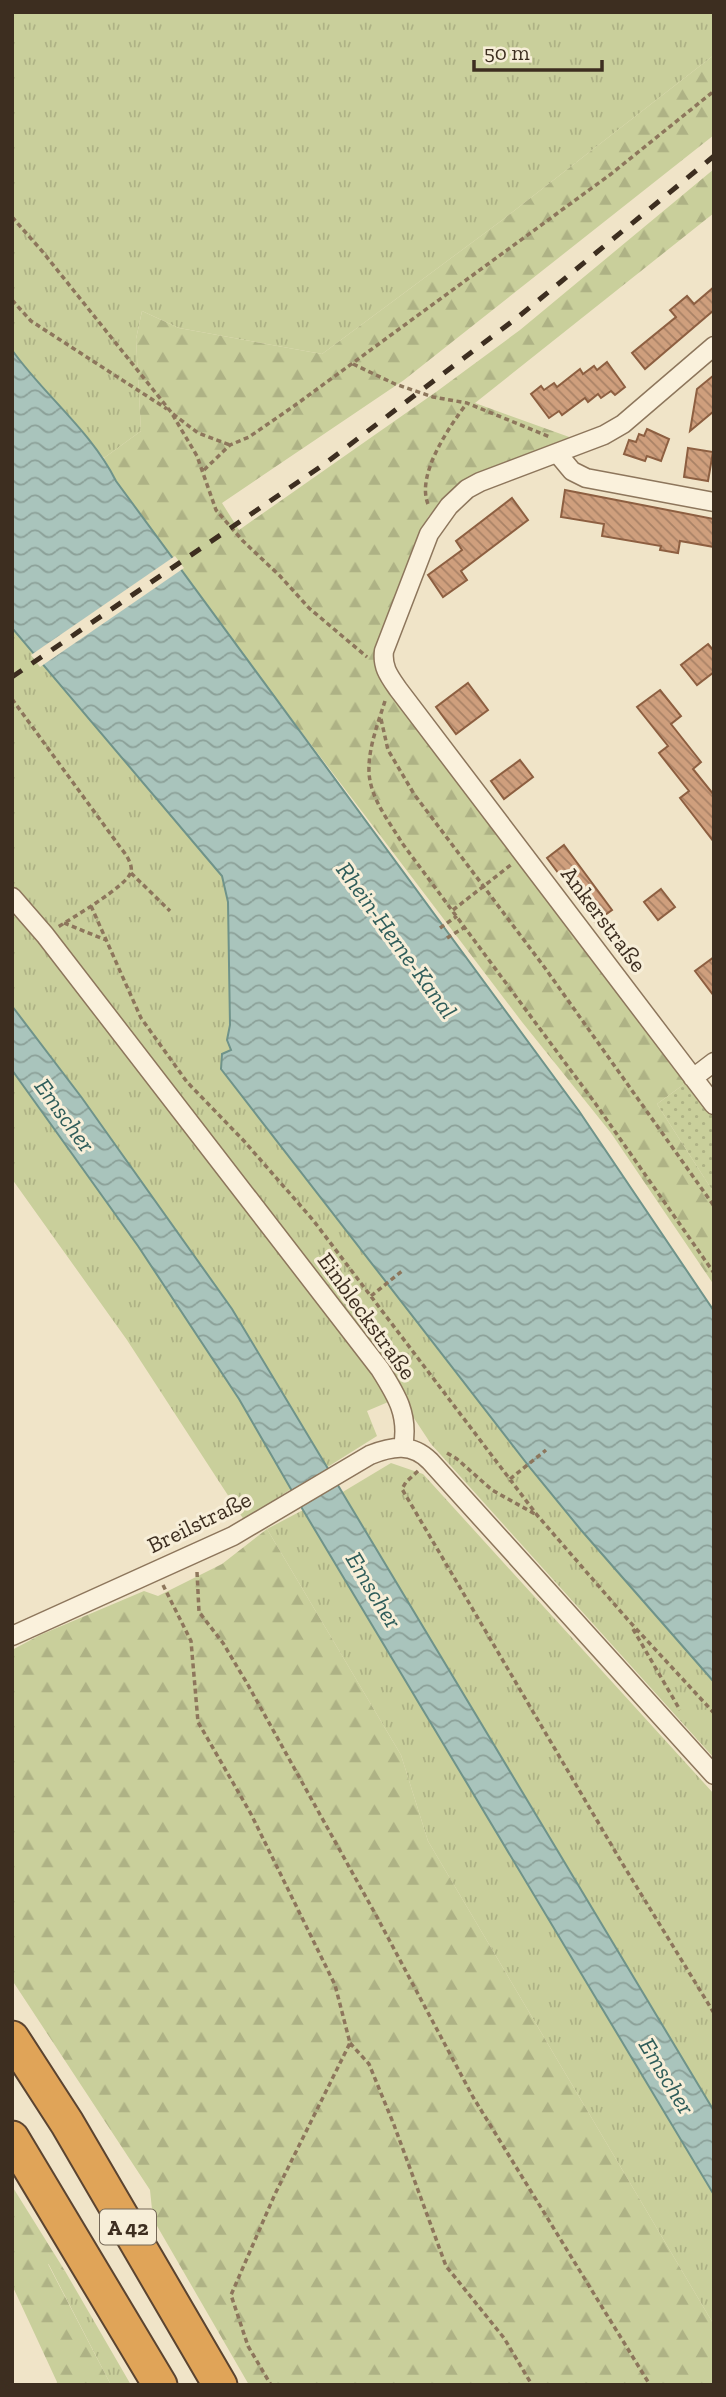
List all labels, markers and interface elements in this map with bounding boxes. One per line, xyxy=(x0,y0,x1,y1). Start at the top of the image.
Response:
scale bar xyxy=(474,28,602,72)
text: 50 m xyxy=(484,40,530,65)
water label: Rhein-Herne-Kanal xyxy=(330,856,464,1024)
street label: Ankerstraße xyxy=(555,861,653,977)
water label: Emscher xyxy=(29,1072,102,1158)
street label: Einbleckstraße xyxy=(312,1247,422,1385)
street label: Breilstraße xyxy=(142,1485,256,1559)
water label: Emscher xyxy=(340,1546,408,1634)
water label: Emscher xyxy=(633,2032,701,2120)
road number: A 42 xyxy=(100,2210,156,2244)

